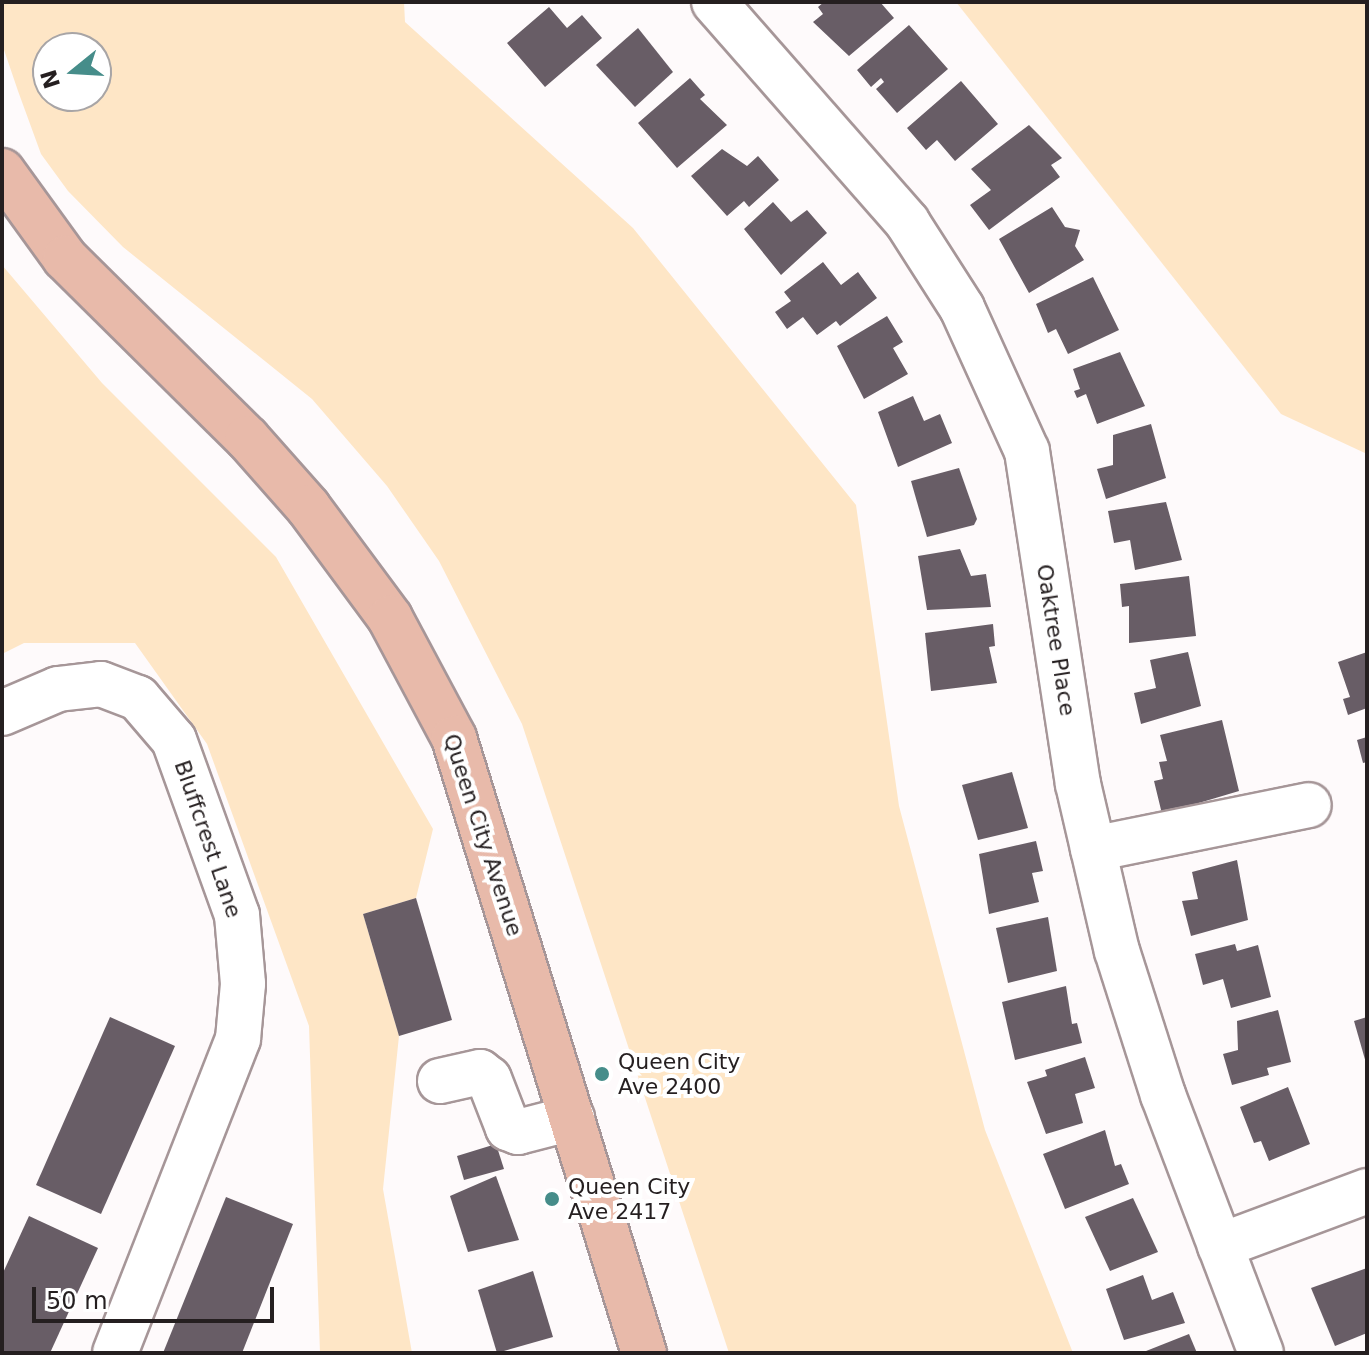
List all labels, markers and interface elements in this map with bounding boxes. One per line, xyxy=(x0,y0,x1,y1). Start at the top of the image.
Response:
north arrow xyxy=(32,32,112,112)
text: N xyxy=(36,66,65,92)
street label: Oaktree Place xyxy=(1031,562,1081,718)
street label: Queen City Avenue xyxy=(438,731,528,939)
street label: Bluffcrest Lane xyxy=(169,757,247,921)
place label: Queen City Ave 2400 xyxy=(618,1048,740,1100)
marker: Queen City Ave 2400 xyxy=(593,1065,611,1083)
place label: Queen City Ave 2417 xyxy=(568,1173,690,1224)
marker: Queen City Ave 2417 xyxy=(543,1190,561,1208)
scale bar xyxy=(36,1271,278,1321)
text: 50 m xyxy=(46,1287,108,1315)

